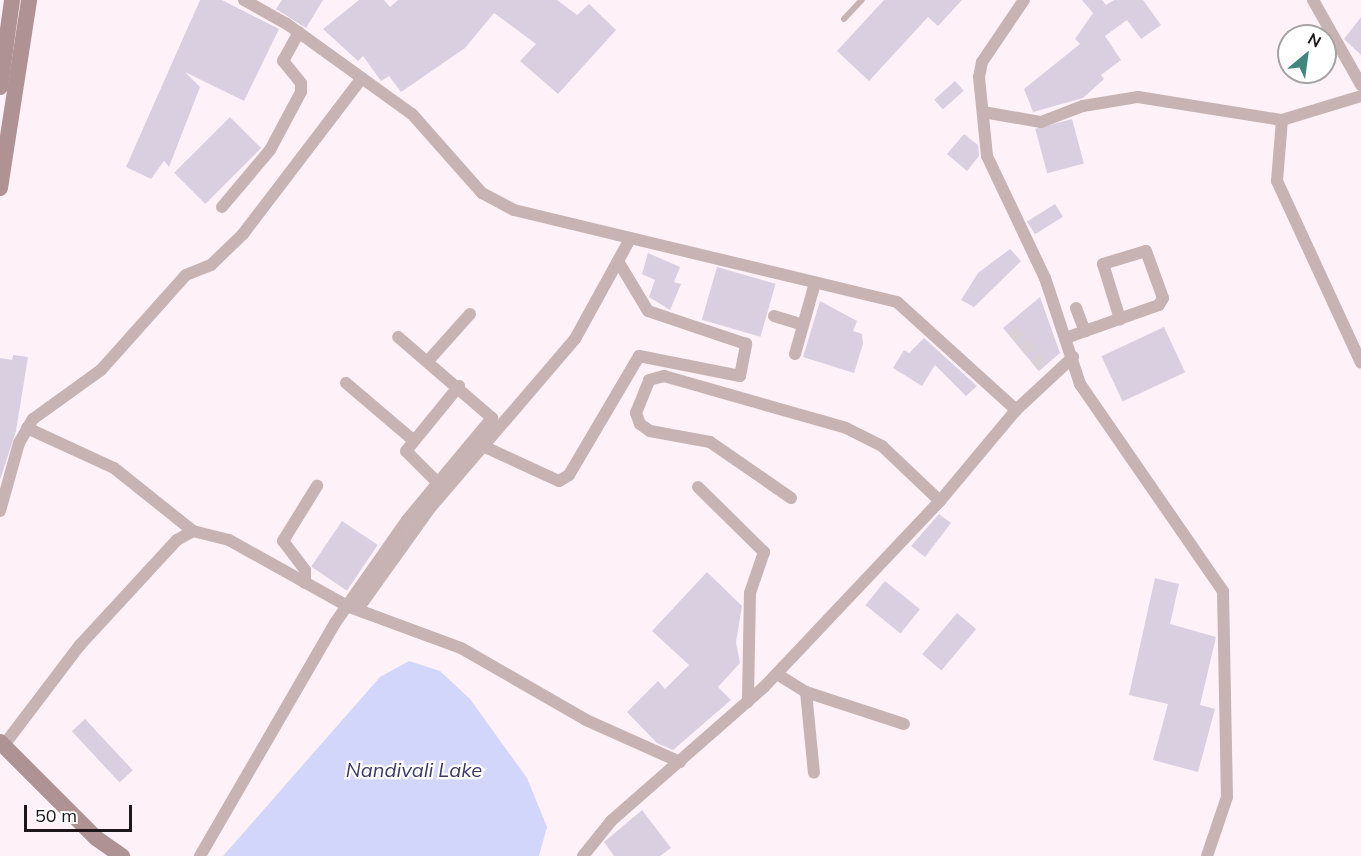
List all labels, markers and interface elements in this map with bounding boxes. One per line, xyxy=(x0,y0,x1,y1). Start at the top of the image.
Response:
north arrow xyxy=(1277,24,1337,84)
text: N xyxy=(1305,28,1325,52)
water label: Nandivali Lake xyxy=(346,757,482,781)
scale bar xyxy=(27,793,135,831)
text: 50 m xyxy=(35,804,77,827)

